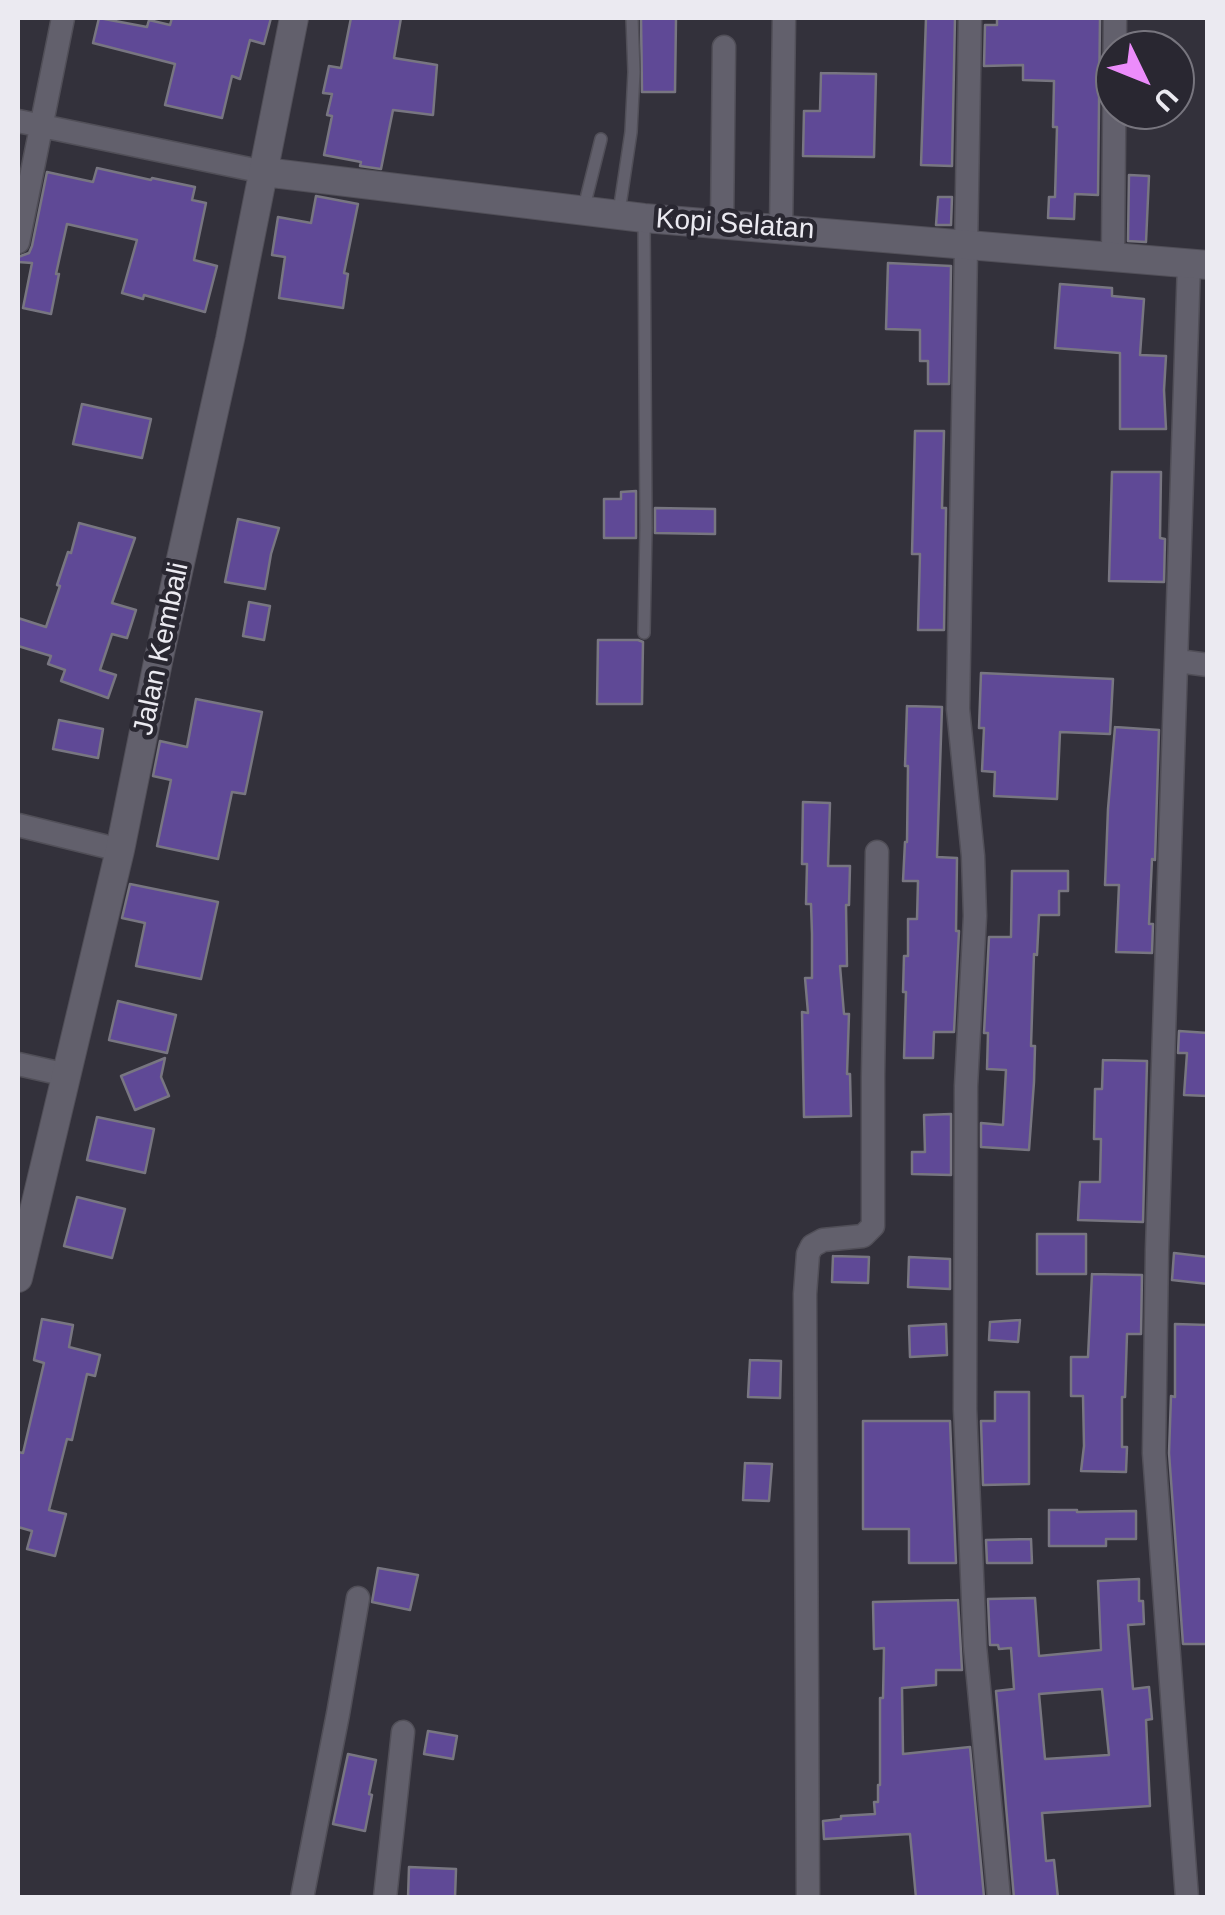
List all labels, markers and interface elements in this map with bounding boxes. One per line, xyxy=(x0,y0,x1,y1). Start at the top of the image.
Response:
north arrow xyxy=(1095,30,1195,130)
text: U xyxy=(1148,81,1184,117)
street label: Kopi Selatan xyxy=(655,203,815,247)
street label: Jalan Kembali xyxy=(127,559,197,739)

